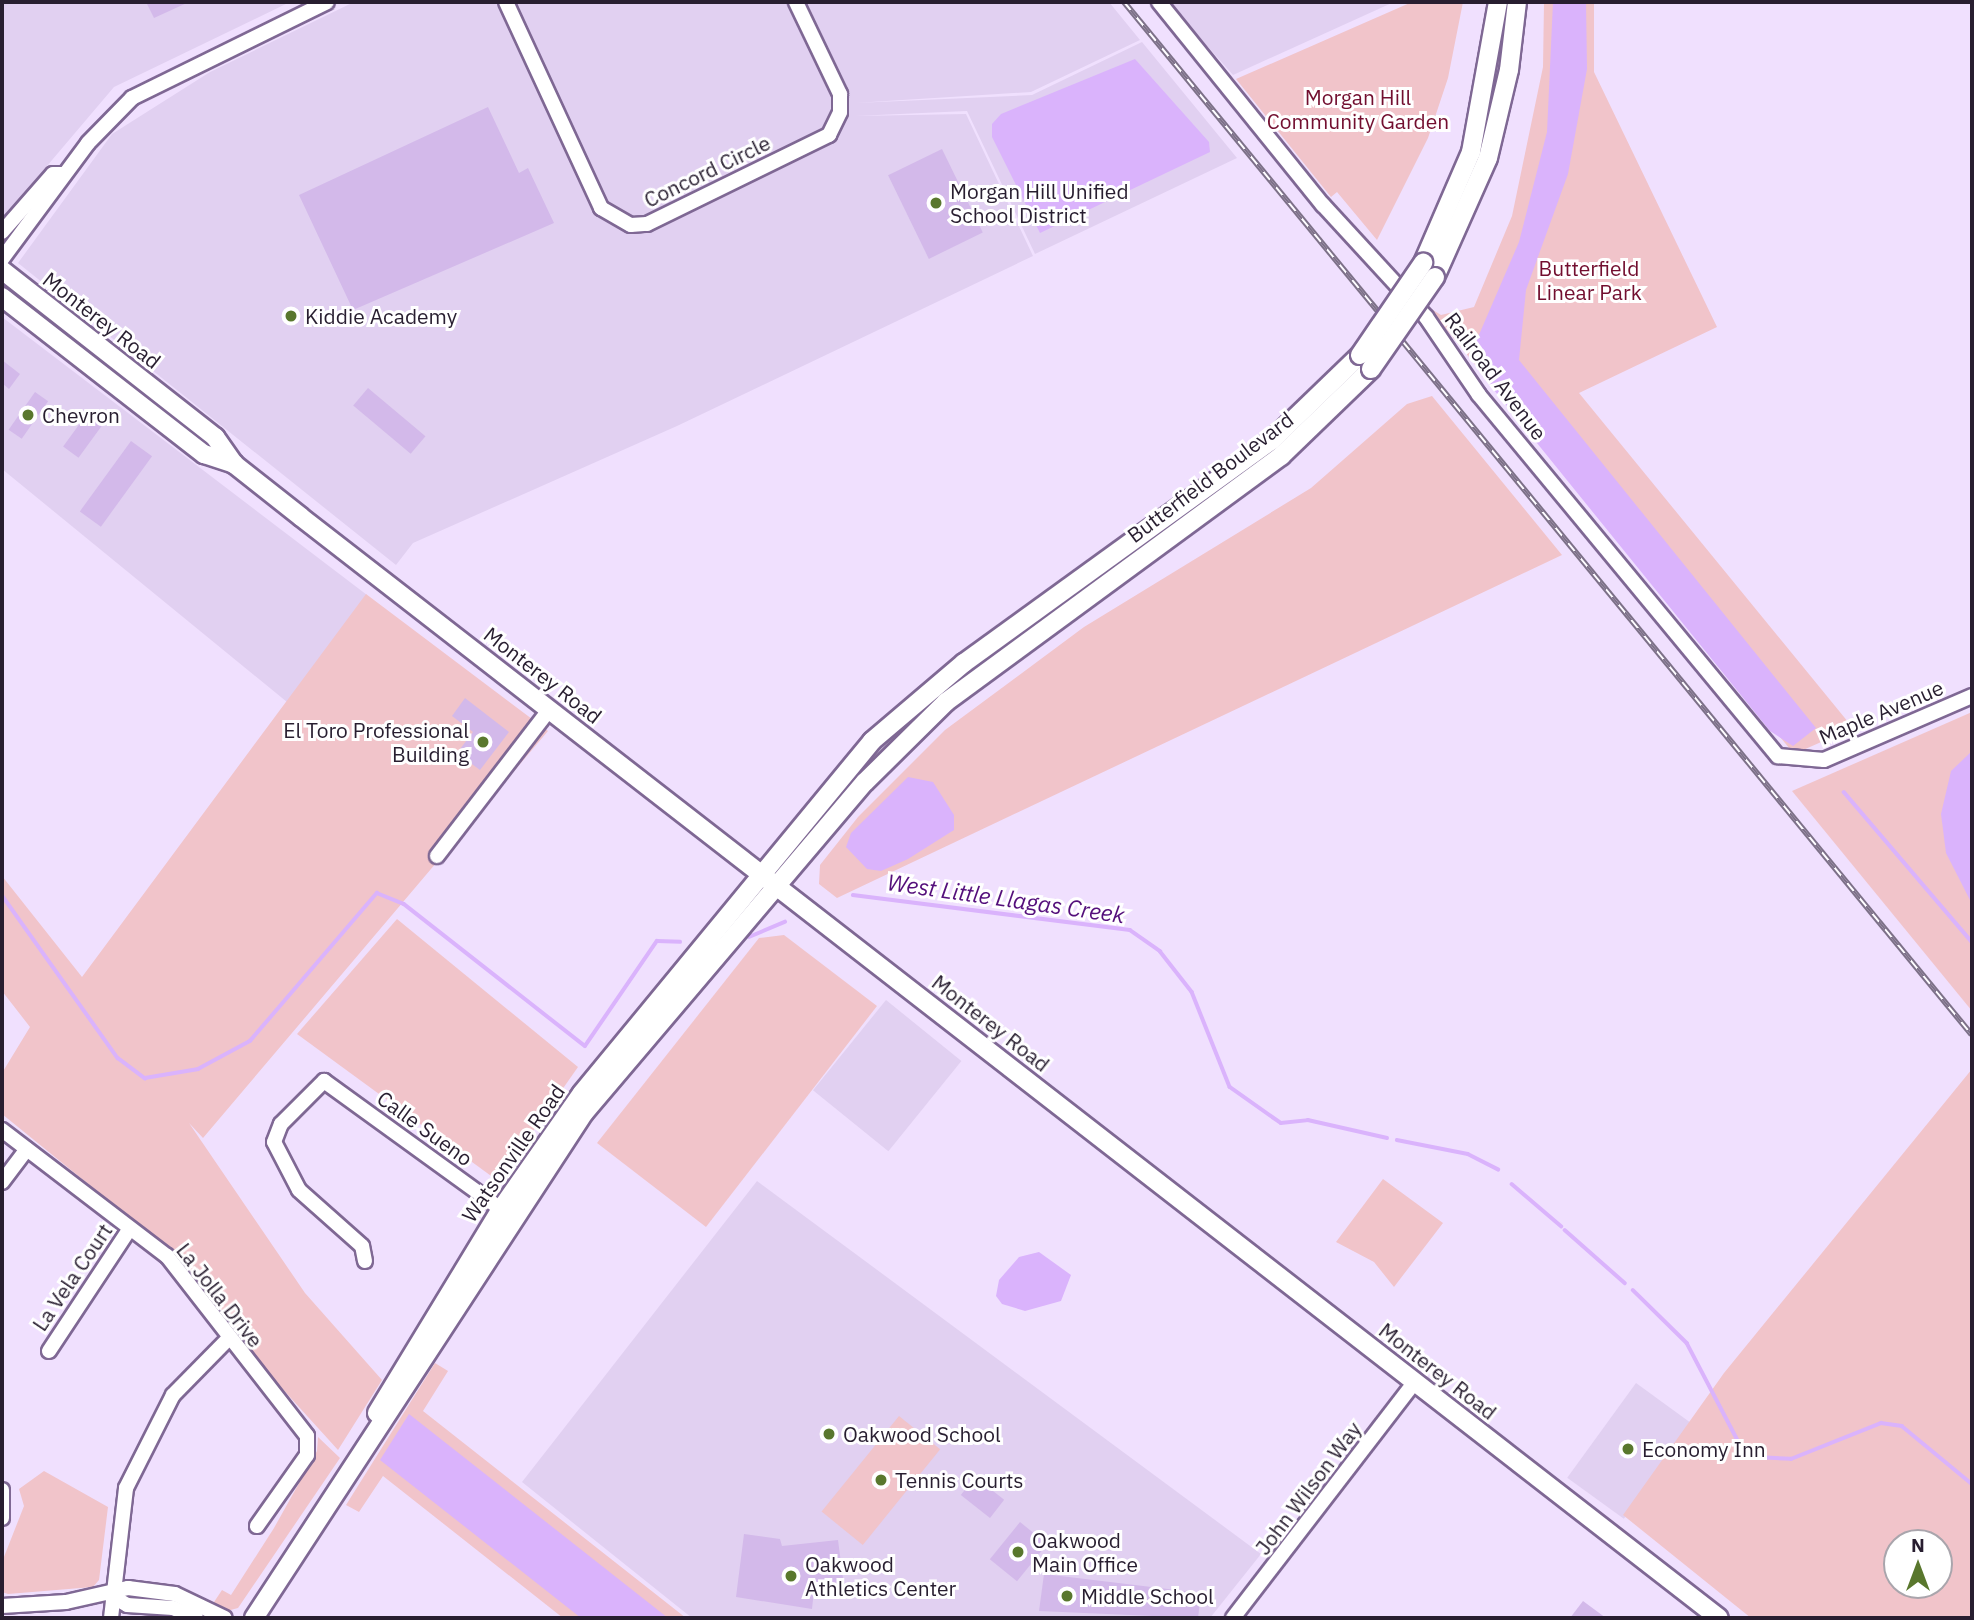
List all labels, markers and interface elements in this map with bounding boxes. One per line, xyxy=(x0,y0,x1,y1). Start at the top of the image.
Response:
park label: Morgan Hill Community Garden xyxy=(1267,84,1449,134)
street label: Concord Circle xyxy=(640,130,774,212)
place label: Morgan Hill Unified School District xyxy=(950,178,1129,228)
marker: Morgan Hill Unified School District xyxy=(928,195,944,211)
park label: Butterfield Linear Park xyxy=(1536,255,1642,305)
street label: Monterey Road xyxy=(38,266,166,374)
place label: Kiddie Academy xyxy=(305,303,457,329)
street label: Railroad Avenue xyxy=(1440,307,1552,445)
marker: Kiddie Academy xyxy=(283,308,299,324)
place label: Chevron xyxy=(42,402,120,428)
street label: Butterfield Boulevard xyxy=(1122,406,1298,548)
marker: Chevron xyxy=(20,407,36,423)
street label: Monterey Road xyxy=(479,621,607,729)
street label: Maple Avenue xyxy=(1815,674,1947,750)
place label: El Toro Professional Building xyxy=(283,717,469,767)
marker: El Toro Professional Building xyxy=(475,734,491,750)
water label: West Little Llagas Creek xyxy=(886,868,1126,928)
street label: Monterey Road xyxy=(927,969,1055,1077)
street label: Watsonville Road xyxy=(456,1079,570,1227)
street label: Calle Sueno xyxy=(373,1085,477,1171)
street label: La Vela Court xyxy=(27,1218,117,1336)
street label: La Jolla Drive xyxy=(171,1238,269,1352)
street label: Monterey Road xyxy=(1374,1317,1502,1425)
street label: John Wilson Way xyxy=(1250,1417,1366,1559)
place label: Oakwood School xyxy=(843,1421,1001,1447)
marker: Oakwood School xyxy=(821,1426,837,1442)
place label: Economy Inn xyxy=(1642,1436,1766,1462)
marker: Economy Inn xyxy=(1620,1441,1636,1457)
place label: Tennis Courts xyxy=(895,1467,1024,1493)
marker: Tennis Courts xyxy=(873,1472,889,1488)
place label: Oakwood Main Office xyxy=(1032,1527,1138,1577)
north arrow xyxy=(1883,1529,1953,1599)
text: N xyxy=(1911,1533,1925,1557)
marker: Oakwood Main Office xyxy=(1010,1544,1026,1560)
place label: Oakwood Athletics Center xyxy=(805,1551,956,1601)
marker: Oakwood Athletics Center xyxy=(783,1568,799,1584)
place label: Middle School xyxy=(1081,1583,1214,1609)
marker: Middle School xyxy=(1059,1588,1075,1604)

